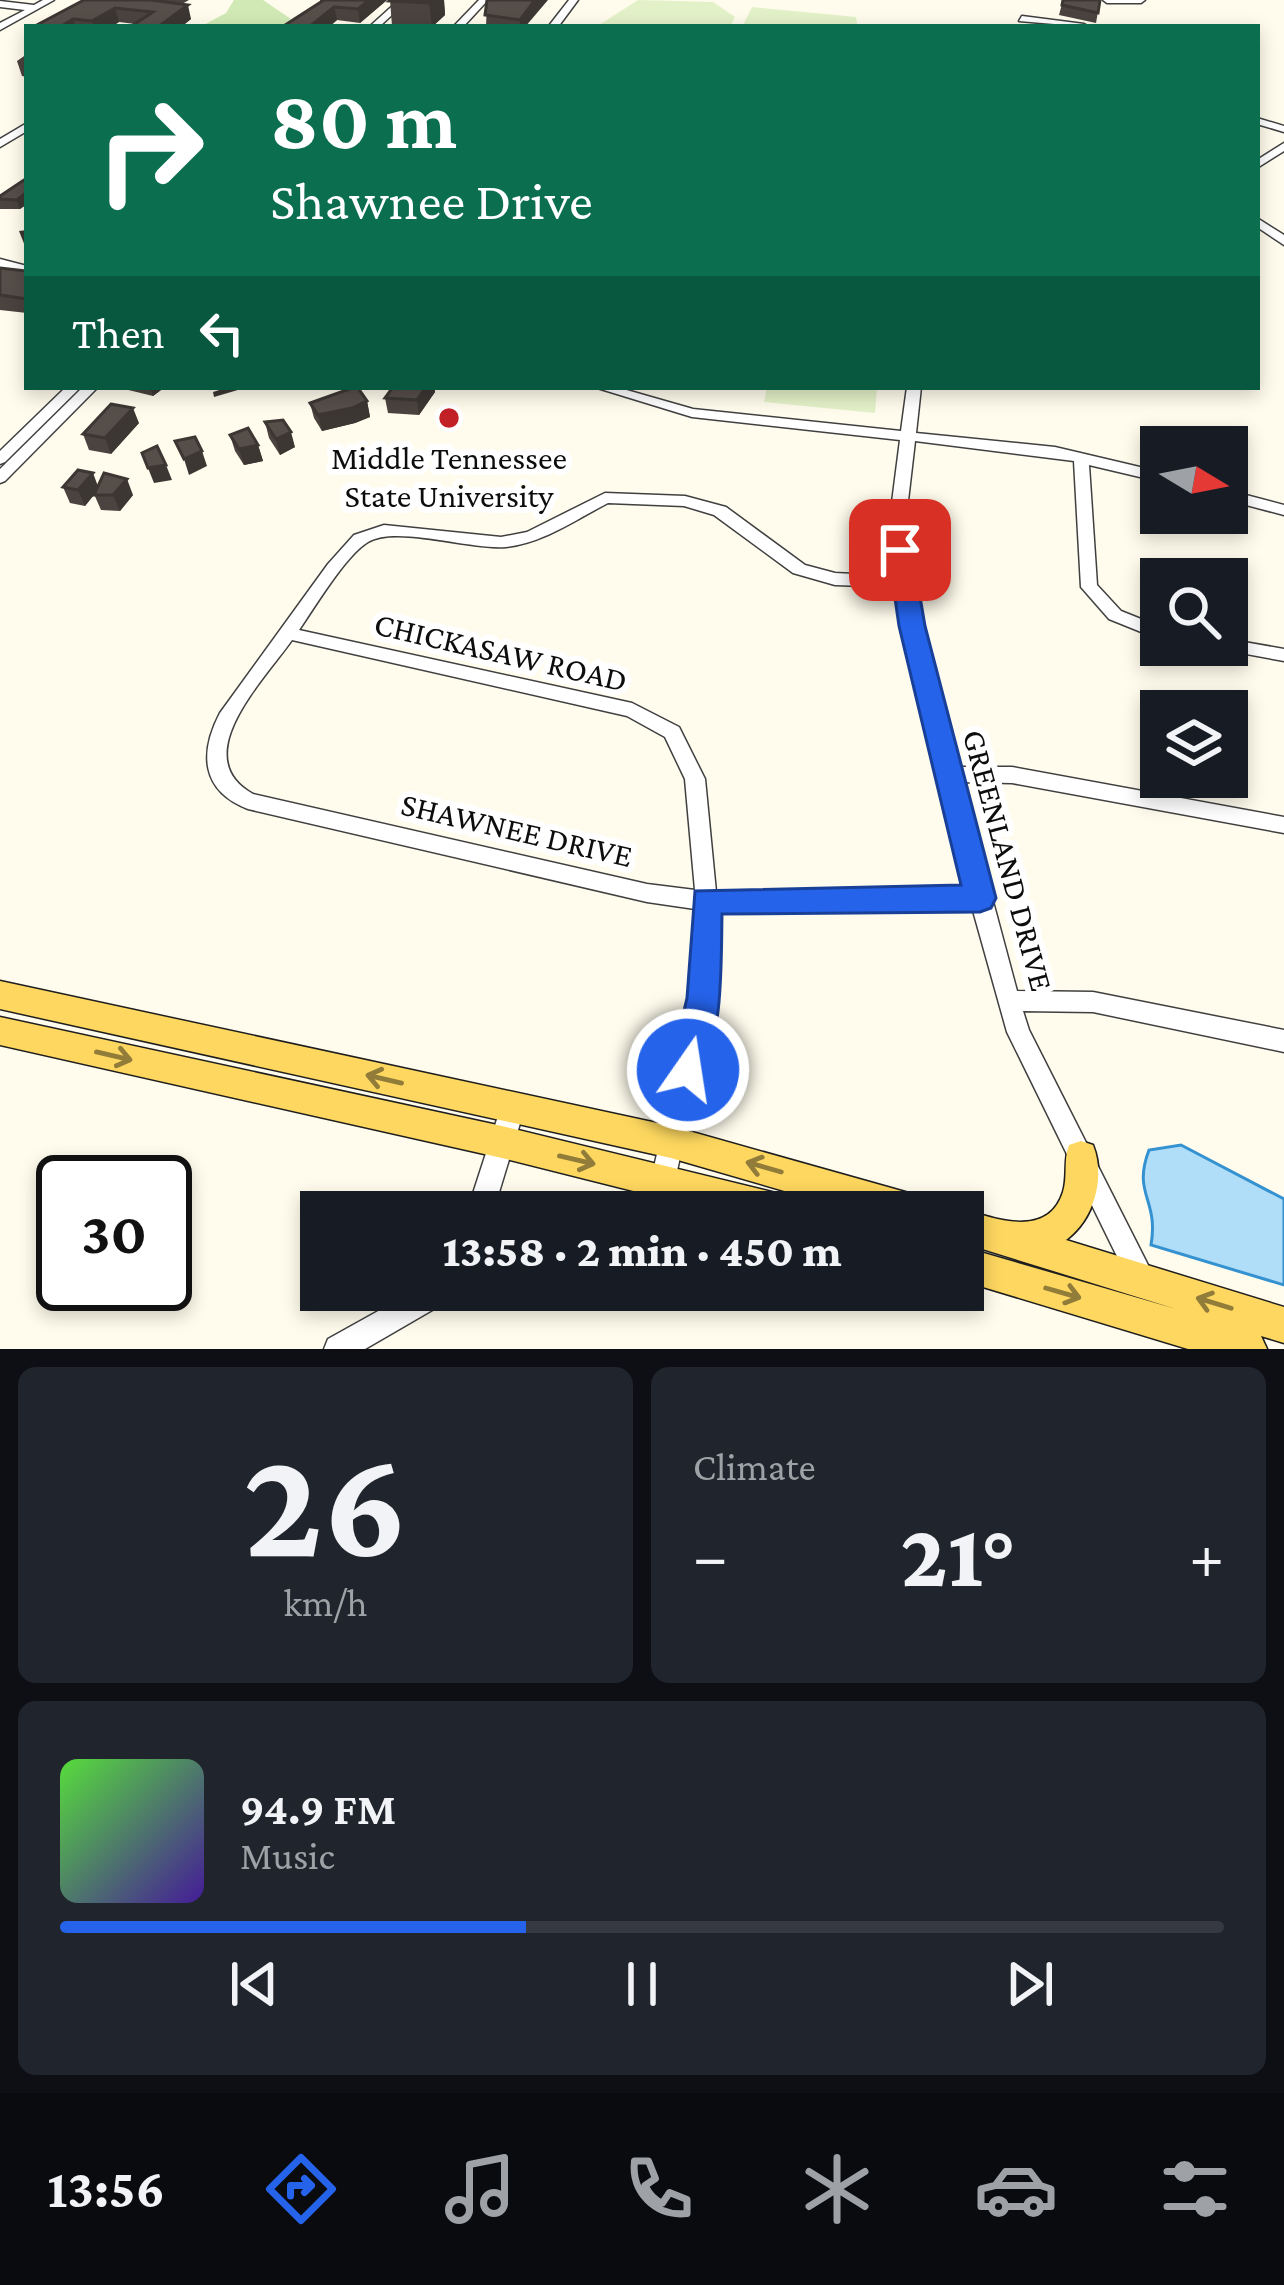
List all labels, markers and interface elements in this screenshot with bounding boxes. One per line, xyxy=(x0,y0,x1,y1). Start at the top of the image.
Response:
icon: right xyxy=(72,72,228,228)
text: 80 m xyxy=(270,73,457,166)
text: Shawnee Drive xyxy=(270,171,593,231)
icon: left xyxy=(189,300,255,366)
text: Then xyxy=(72,308,165,358)
marker: Middle Tennessee State University xyxy=(436,405,462,431)
north arrow xyxy=(1140,426,1248,534)
map controls xyxy=(1140,426,1248,798)
place label: Middle Tennessee State University xyxy=(331,439,567,514)
pin xyxy=(849,499,951,601)
icon: arrive xyxy=(867,517,933,583)
button: search xyxy=(1140,558,1248,666)
street label: CHICKASAW ROAD xyxy=(371,604,631,699)
button: layers xyxy=(1140,690,1248,798)
street label: GREENLAND DRIVE xyxy=(956,725,1061,995)
street label: SHAWNEE DRIVE xyxy=(398,785,636,874)
position arrow xyxy=(625,1007,751,1133)
one-way arrow xyxy=(95,1045,133,1068)
one-way arrow xyxy=(366,1066,404,1089)
one-way arrow xyxy=(557,1150,595,1172)
speed limit sign: 30 xyxy=(36,1155,192,1311)
one-way arrow xyxy=(746,1155,784,1177)
text: 13:58 · 2 min · 450 m xyxy=(443,1226,841,1276)
one-way arrow xyxy=(1043,1283,1081,1305)
one-way arrow xyxy=(1196,1290,1234,1312)
text: 26 xyxy=(243,1416,408,1590)
text: Climate xyxy=(693,1445,816,1488)
text: 21° xyxy=(901,1505,1016,1605)
text: − xyxy=(693,1519,728,1592)
text: + xyxy=(1189,1519,1224,1592)
text: km/h xyxy=(283,1581,368,1624)
text: 94.9 FM xyxy=(240,1784,396,1834)
text: Music xyxy=(240,1834,335,1877)
icon: previous xyxy=(221,1951,287,2017)
icon: pause xyxy=(609,1951,675,2017)
icon: next xyxy=(997,1951,1063,2017)
icon: directions xyxy=(259,2147,343,2231)
icon: music xyxy=(438,2147,522,2231)
icon: phone xyxy=(617,2147,701,2231)
icon: climate xyxy=(795,2147,879,2231)
icon: car xyxy=(974,2147,1058,2231)
icon: filters xyxy=(1153,2147,1237,2231)
text: 13:56 xyxy=(47,2159,165,2219)

